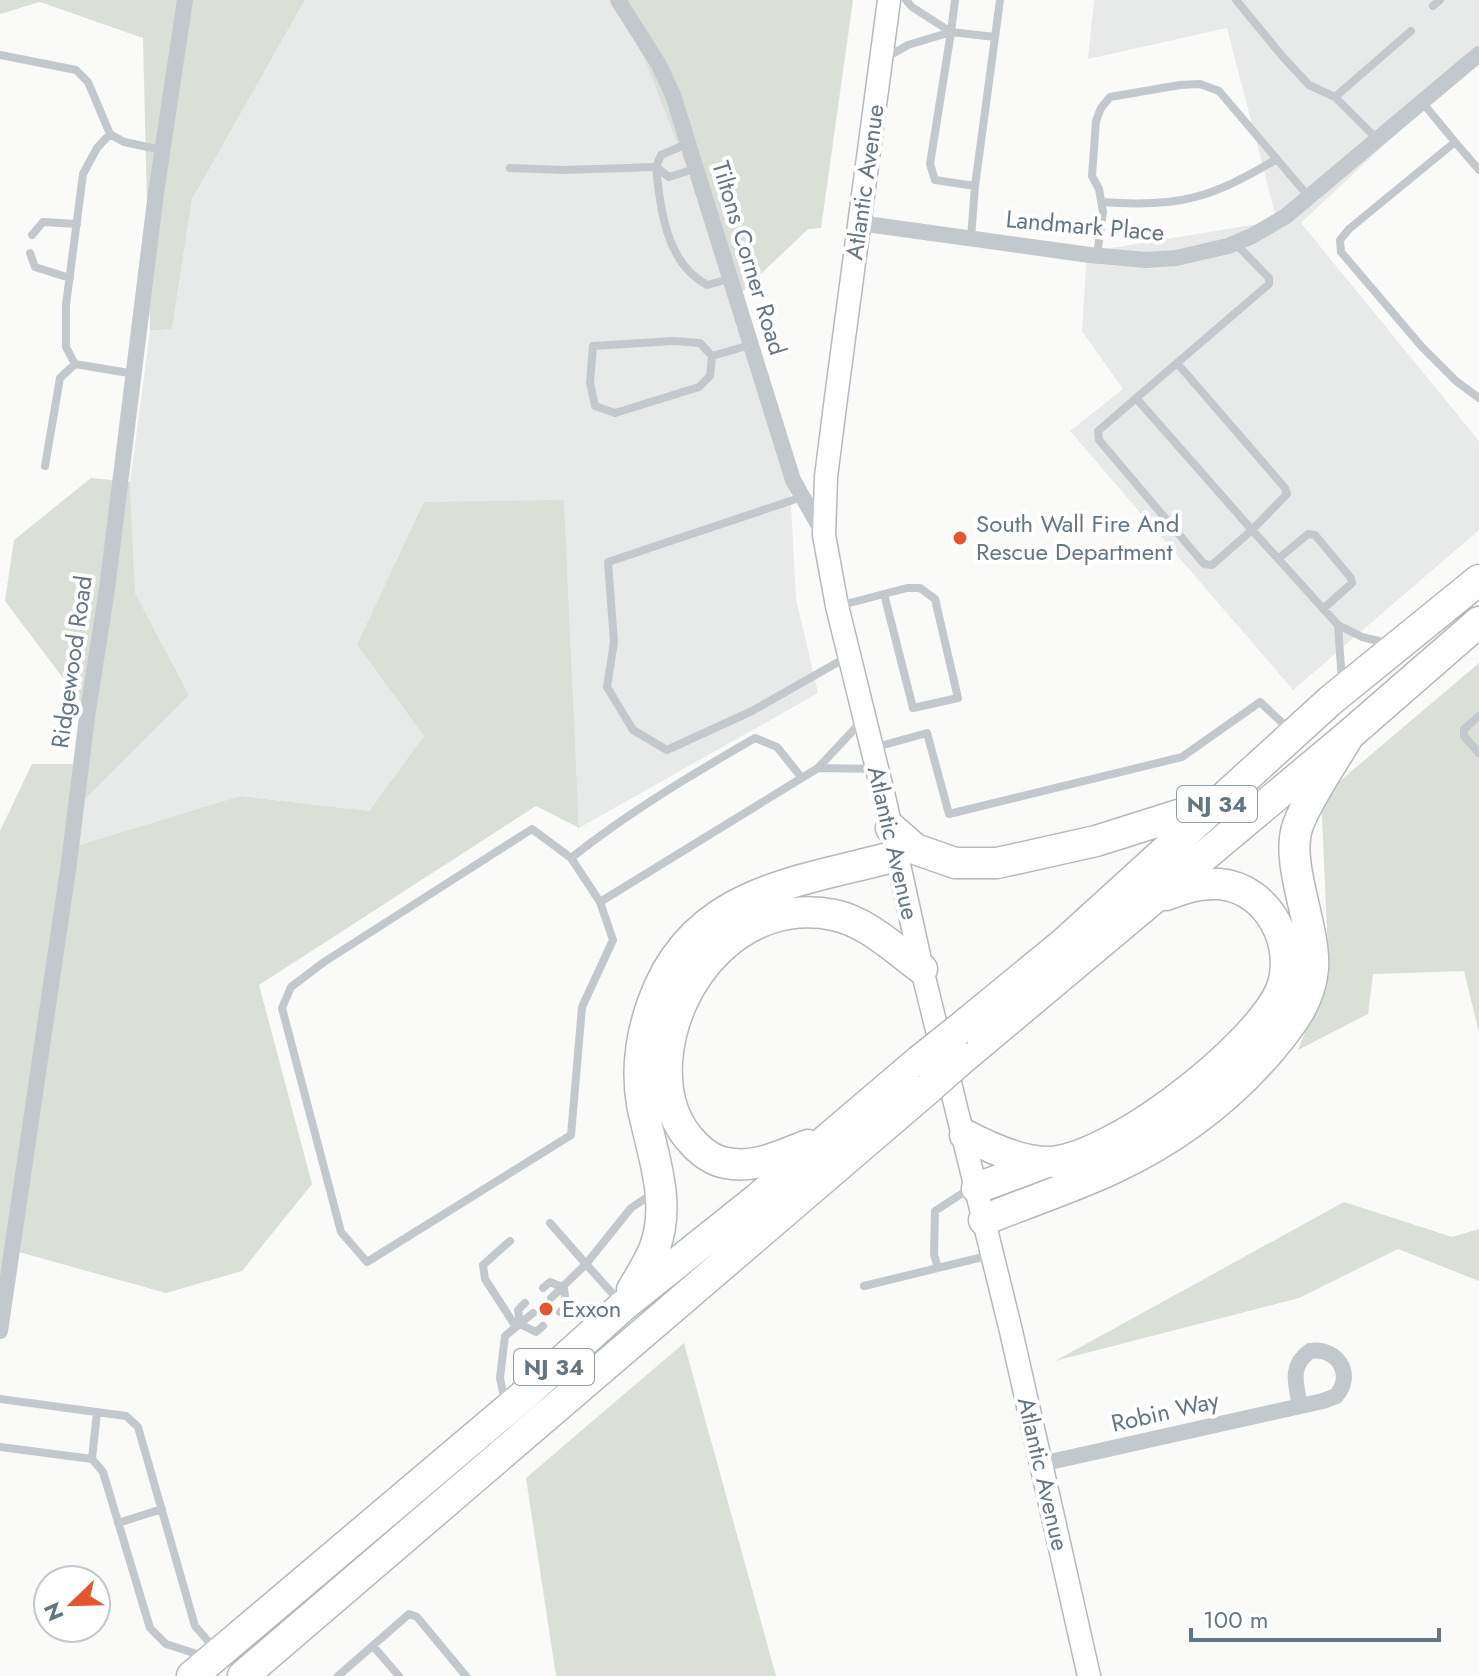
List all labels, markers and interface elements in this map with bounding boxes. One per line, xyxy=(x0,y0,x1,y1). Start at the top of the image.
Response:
street label: Atlantic Avenue xyxy=(836,102,893,262)
street label: Tiltons Corner Road xyxy=(703,157,796,359)
street label: Landmark Place xyxy=(1004,201,1166,250)
place label: South Wall Fire And Rescue Department xyxy=(976,506,1179,569)
marker: South Wall Fire And Rescue Department xyxy=(951,529,969,547)
street label: Ridgewood Road xyxy=(42,573,101,750)
street label: Atlantic Avenue xyxy=(859,763,928,923)
road number: NJ 34 xyxy=(1177,786,1257,822)
place label: Exxon xyxy=(562,1291,621,1326)
marker: Exxon xyxy=(537,1300,555,1318)
road number: NJ 34 xyxy=(514,1349,594,1385)
street label: Robin Way xyxy=(1108,1382,1223,1441)
street label: Atlantic Avenue xyxy=(1009,1394,1078,1554)
north arrow xyxy=(32,1564,112,1644)
scale bar xyxy=(1191,1592,1439,1642)
text: N xyxy=(35,1598,72,1626)
text: 100 m xyxy=(1203,1602,1269,1637)

